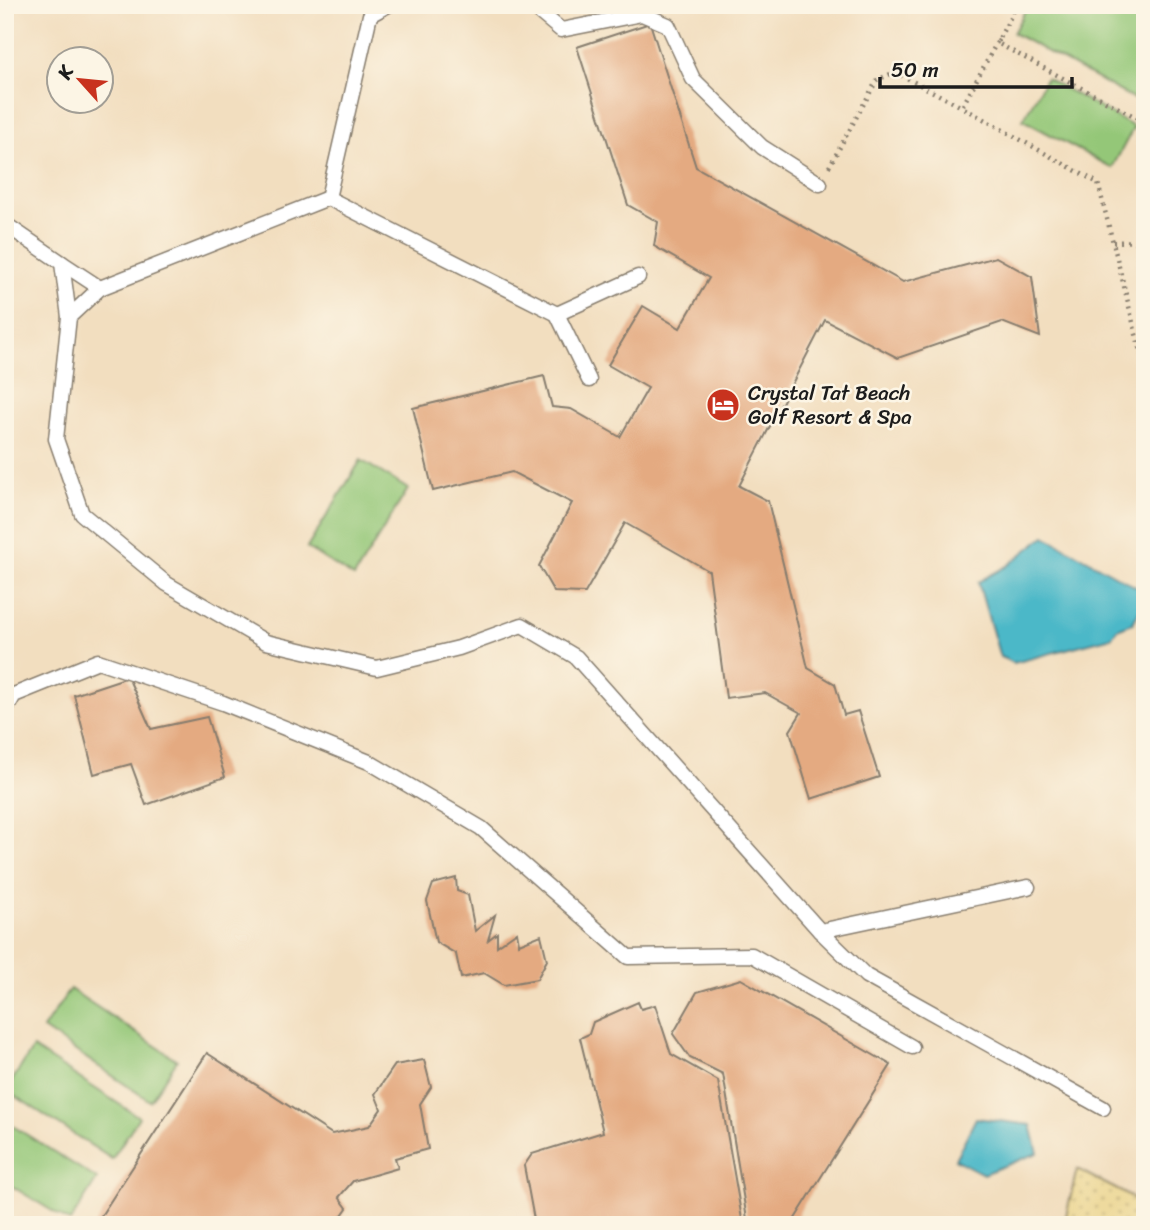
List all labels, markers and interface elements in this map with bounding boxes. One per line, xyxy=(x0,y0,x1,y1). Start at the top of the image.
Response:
north arrow xyxy=(46,46,116,116)
scale bar xyxy=(880,46,1073,90)
text: 50 m xyxy=(891,51,939,89)
text: K xyxy=(48,59,83,86)
place label: Crystal Tat Beach Golf Resort & Spa xyxy=(748,374,912,436)
hotel icon: Crystal Tat Beach Golf Resort & Spa xyxy=(704,386,742,424)

